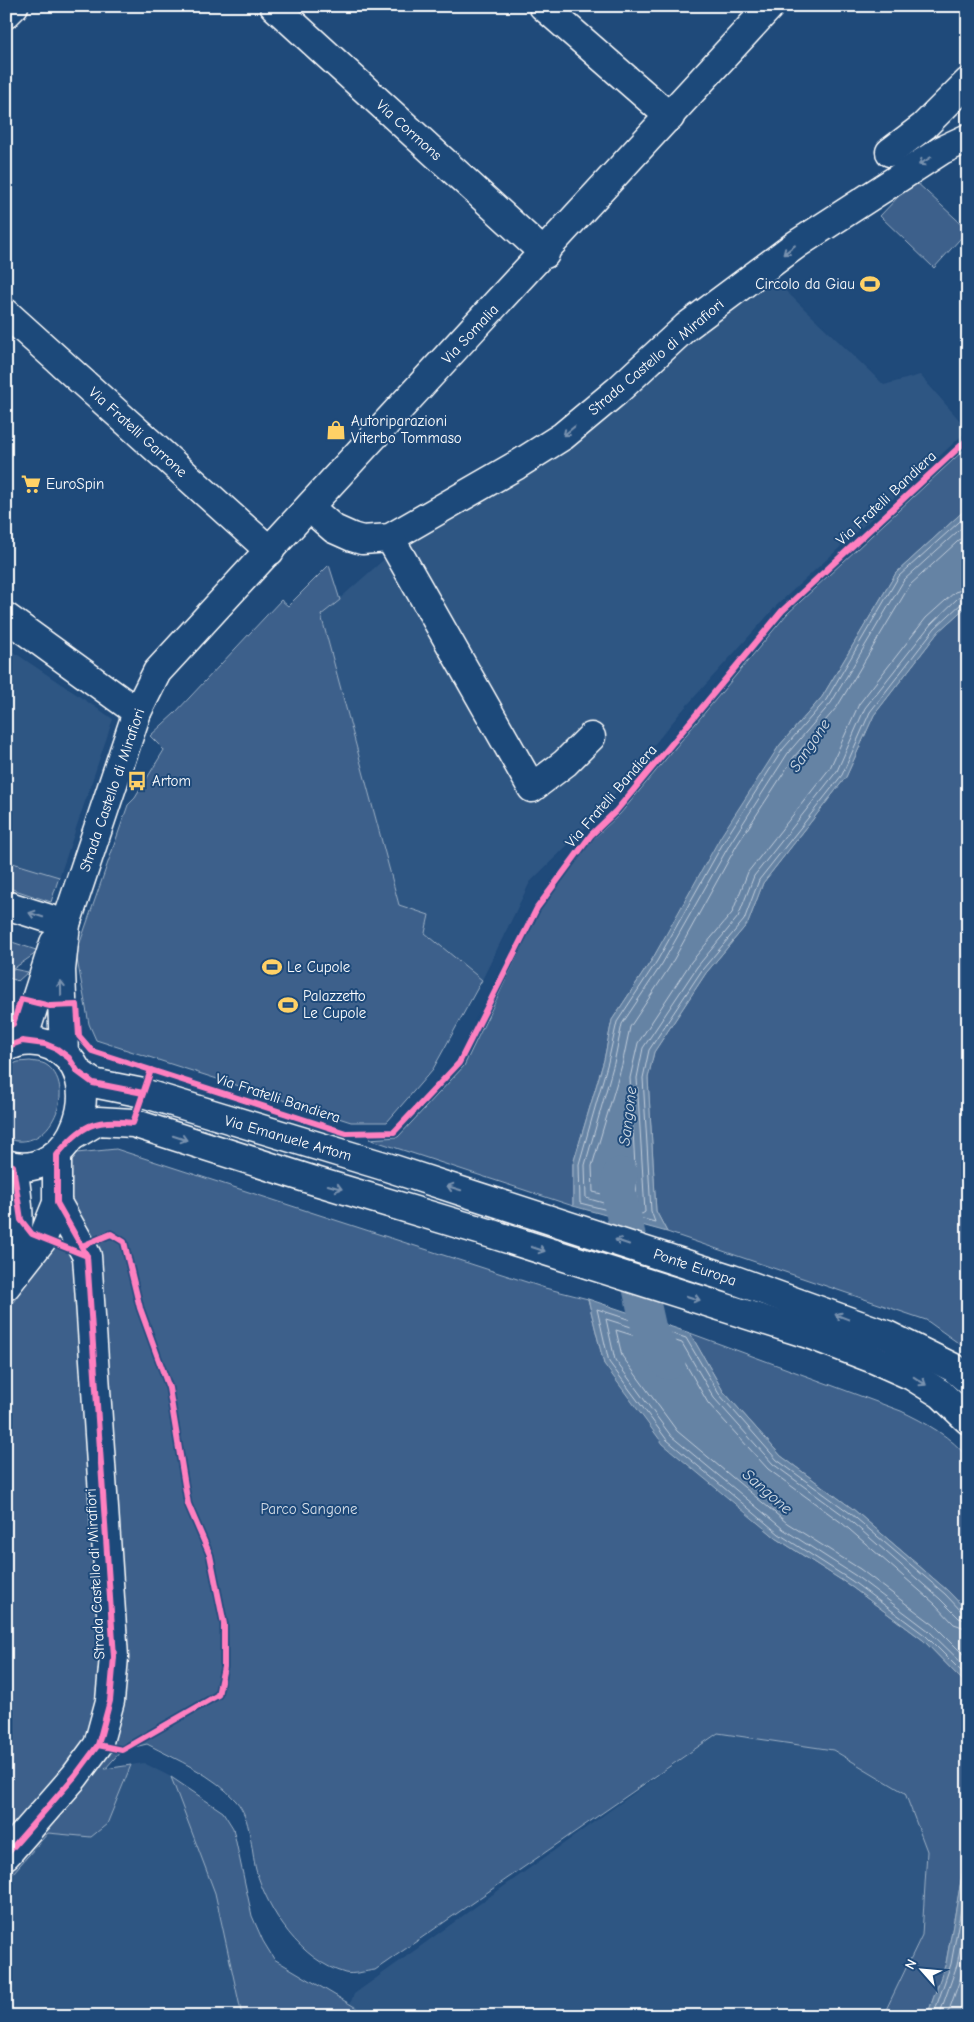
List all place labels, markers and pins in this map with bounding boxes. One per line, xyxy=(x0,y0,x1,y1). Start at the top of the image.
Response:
sports icon: Circolo da Giau xyxy=(859,273,881,295)
place label: Circolo da Giau xyxy=(755,275,855,293)
place label: Autoriparazioni Viterbo Tommaso xyxy=(351,412,462,447)
shop icon: Autoriparazioni Viterbo Tommaso xyxy=(325,419,347,441)
supermarket icon: EuroSpin xyxy=(20,473,42,495)
place label: EuroSpin xyxy=(46,475,104,493)
bus stop icon: Artom xyxy=(126,770,148,792)
place label: Artom xyxy=(152,772,191,790)
sports icon: Le Cupole xyxy=(261,956,283,978)
place label: Le Cupole xyxy=(287,958,351,976)
place label: Palazzetto Le Cupole xyxy=(303,987,367,1022)
sports icon: Palazzetto Le Cupole xyxy=(277,994,299,1016)

